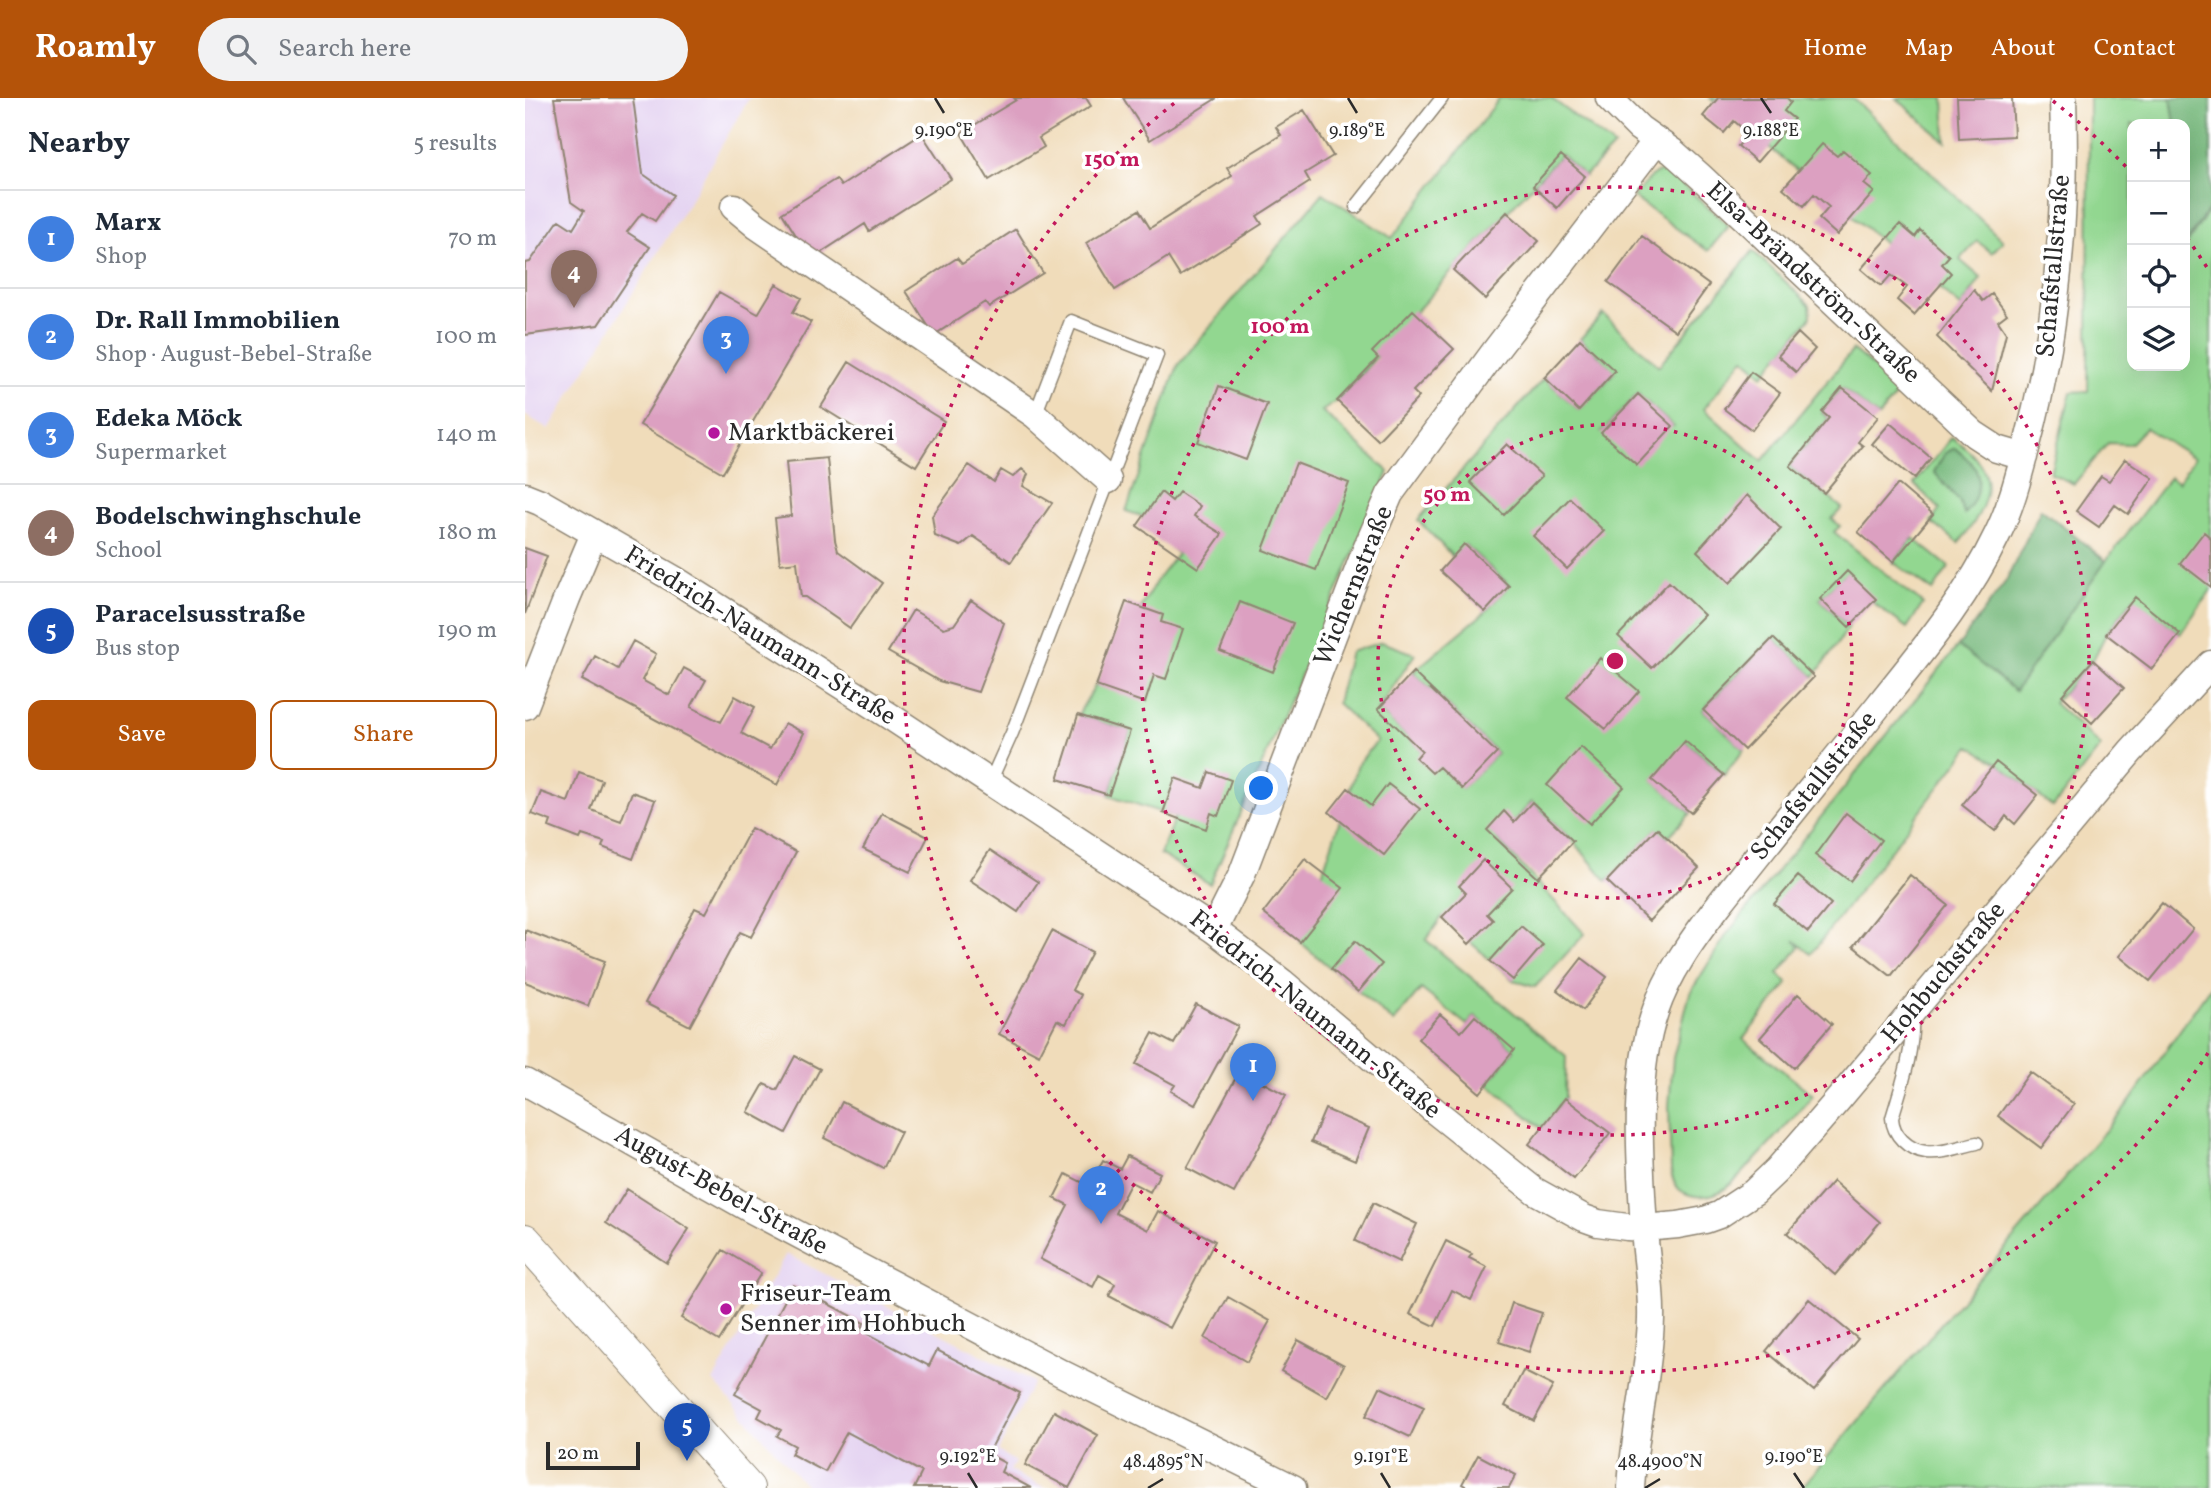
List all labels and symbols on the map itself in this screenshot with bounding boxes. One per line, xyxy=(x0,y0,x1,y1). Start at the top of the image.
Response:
text: 9.190°E xyxy=(915,119,973,144)
text: 9.189°E xyxy=(1329,119,1385,144)
text: 9.188°E xyxy=(1743,119,1799,144)
text: 150 m xyxy=(1084,146,1140,175)
street label: Schafstallstraße xyxy=(2028,173,2080,359)
street label: Elsa-Brändström-Straße xyxy=(1698,174,1928,392)
pin: 4 xyxy=(551,250,597,308)
text: 100 m xyxy=(1250,313,1310,342)
pin: 3 xyxy=(703,316,749,374)
place label: Marktbäckerei xyxy=(728,415,895,451)
marker: Marktbäckerei xyxy=(706,425,722,441)
text: 50 m xyxy=(1423,481,1471,510)
street label: Wichernstraße xyxy=(1305,500,1403,672)
street label: Friedrich-Naumann-Straße xyxy=(617,537,903,735)
centre of rings xyxy=(1603,649,1627,673)
street label: Schafstallstraße xyxy=(1742,703,1886,869)
your location xyxy=(1244,771,1278,805)
street label: Hohbuchstraße xyxy=(1874,894,2014,1052)
street label: Friedrich-Naumann-Straße xyxy=(1181,902,1449,1128)
pin: 1 xyxy=(1230,1043,1276,1101)
street label: August-Bebel-Straße xyxy=(608,1117,834,1265)
pin: 2 xyxy=(1078,1166,1124,1224)
place label: Friseur-Team Senner im Hohbuch xyxy=(740,1276,966,1342)
marker: Friseur-Team Senner im Hohbuch xyxy=(718,1301,734,1317)
pin: 5 xyxy=(664,1403,710,1461)
scale bar xyxy=(546,1439,641,1471)
text: 9.192°E xyxy=(940,1445,997,1470)
text: 9.191°E xyxy=(1354,1445,1408,1470)
text: 9.190°E xyxy=(1765,1445,1823,1470)
text: 48.4895°N xyxy=(1122,1450,1204,1475)
text: 48.4900°N xyxy=(1617,1450,1703,1475)

